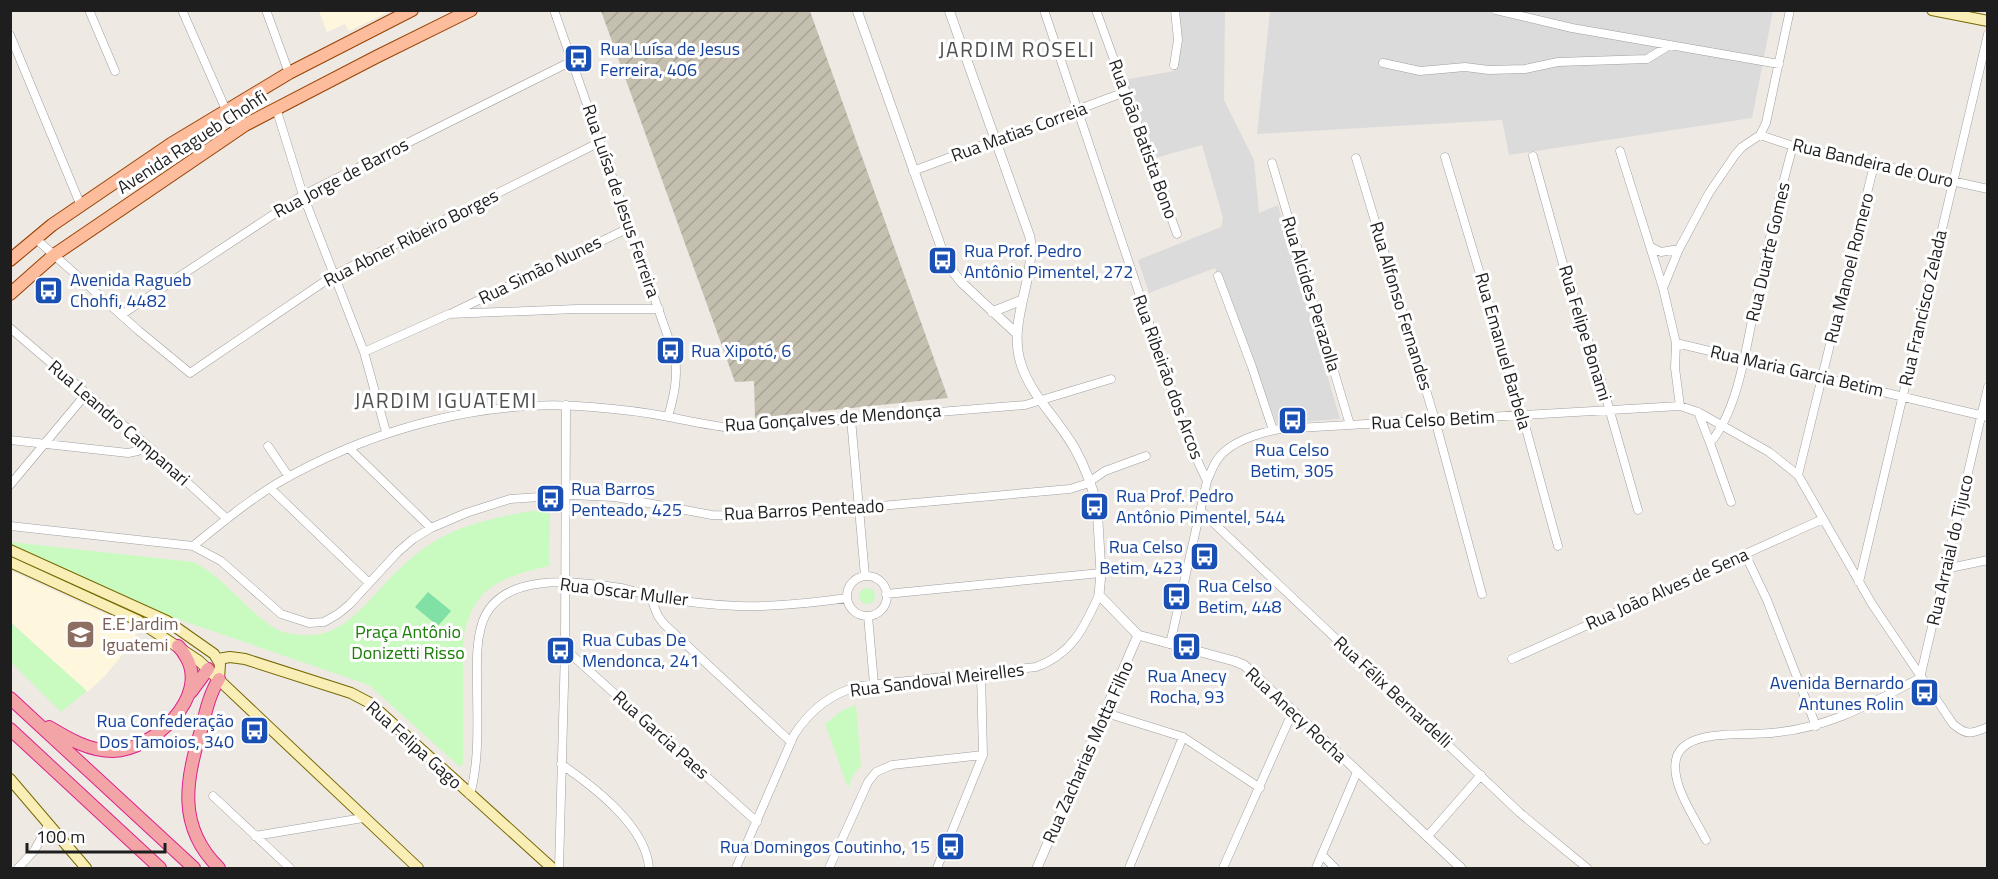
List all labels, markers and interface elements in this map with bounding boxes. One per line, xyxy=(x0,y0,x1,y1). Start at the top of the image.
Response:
district label: JARDIM ROSELI xyxy=(938,33,1096,65)
place label: Rua Luísa de Jesus Ferreira, 406 xyxy=(600,35,740,83)
bus stop icon: Rua Luísa de Jesus Ferreira, 406 xyxy=(563,43,595,75)
street label: Rua João Batista Bono xyxy=(1102,55,1185,223)
street label: Avenida Ragueb Chohfi xyxy=(111,83,272,200)
street label: Rua Matias Correia xyxy=(947,94,1091,169)
street label: Rua Luísa de Jesus Ferreira xyxy=(576,101,667,301)
street label: Rua Jorge de Barros xyxy=(268,131,413,225)
street label: Rua Bandeira de Ouro xyxy=(1790,131,1956,194)
street label: Rua Duarte Gomes xyxy=(1738,179,1797,324)
street label: Rua Abner Ribeiro Borges xyxy=(319,182,503,293)
street label: Rua Manoel Romero xyxy=(1817,190,1880,346)
street label: Rua Alcides Perazolla xyxy=(1275,213,1348,375)
street label: Rua Alfonso Fernandes xyxy=(1363,218,1440,394)
street label: Rua Francisco Zelada xyxy=(1891,227,1954,388)
street label: Rua Simão Nunes xyxy=(474,228,606,311)
place label: Rua Prof. Pedro Antônio Pimentel, 272 xyxy=(964,237,1133,285)
bus stop icon: Rua Prof. Pedro Antônio Pimentel, 272 xyxy=(927,245,959,277)
street label: Rua Felipe Bonami xyxy=(1552,262,1619,404)
place label: Avenida Ragueb Chohfi, 4482 xyxy=(70,266,192,314)
street label: Rua Emanuel Barbela xyxy=(1468,269,1539,432)
bus stop icon: Avenida Ragueb Chohfi, 4482 xyxy=(33,274,65,306)
street label: Rua Ribeirão dos Arcos xyxy=(1126,291,1211,463)
bus stop icon: Rua Xipotó, 6 xyxy=(654,335,686,367)
place label: Rua Xipotó, 6 xyxy=(691,337,791,364)
street label: Rua Maria Garcia Betim xyxy=(1708,337,1886,404)
street label: Rua Leandro Campanari xyxy=(43,353,196,492)
district label: JARDIM IGUATEMI xyxy=(354,384,538,416)
street label: Rua Gonçalves de Mendonça xyxy=(724,396,942,439)
street label: Rua Celso Betim xyxy=(1371,403,1495,436)
bus stop icon: Rua Celso Betim, 305 xyxy=(1276,405,1308,437)
place label: Rua Celso Betim, 305 xyxy=(1250,436,1334,484)
street label: Rua Arraial do Tijuco xyxy=(1919,472,1980,628)
place label: Rua Barros Penteado, 425 xyxy=(571,475,682,523)
place label: Rua Prof. Pedro Antônio Pimentel, 544 xyxy=(1116,482,1285,530)
bus stop icon: Rua Barros Penteado, 425 xyxy=(534,483,566,515)
bus stop icon: Rua Prof. Pedro Antônio Pimentel, 544 xyxy=(1079,490,1111,522)
street label: Rua Barros Penteado xyxy=(723,492,885,527)
place label: Rua Celso Betim, 423 xyxy=(1099,533,1183,581)
bus stop icon: Rua Celso Betim, 423 xyxy=(1188,541,1220,573)
street label: Rua João Alves de Sena xyxy=(1581,541,1752,637)
street label: Rua Oscar Muller xyxy=(558,570,690,613)
place label: Rua Celso Betim, 448 xyxy=(1198,572,1282,620)
bus stop icon: Rua Celso Betim, 448 xyxy=(1161,580,1193,612)
place label: E.E Jardim Iguatemi xyxy=(102,610,178,658)
school or university icon: E.E Jardim Iguatemi xyxy=(65,618,97,650)
park label: Praça Antônio Donizetti Risso xyxy=(351,618,465,666)
place label: Rua Cubas De Mendonca, 241 xyxy=(582,626,700,674)
street label: Rua Félix Bernardelli xyxy=(1328,629,1459,754)
bus stop icon: Rua Anecy Rocha, 93 xyxy=(1171,631,1203,663)
bus stop icon: Rua Cubas De Mendonca, 241 xyxy=(545,634,577,666)
street label: Rua Sandoval Meirelles xyxy=(848,655,1026,704)
street label: Rua Zacharias Motta Filho xyxy=(1035,656,1140,847)
street label: Rua Anecy Rocha xyxy=(1239,660,1353,769)
place label: Rua Anecy Rocha, 93 xyxy=(1147,662,1227,710)
place label: Avenida Bernardo Antunes Rolin xyxy=(1770,669,1904,717)
bus stop icon: Avenida Bernardo Antunes Rolin xyxy=(1909,677,1941,709)
street label: Rua Garcia Paes xyxy=(607,684,716,785)
street label: Rua Felipa Gago xyxy=(360,694,468,795)
place label: Rua Confederação Dos Tamoios, 340 xyxy=(97,707,234,755)
bus stop icon: Rua Confederação Dos Tamoios, 340 xyxy=(239,715,271,747)
scale bar xyxy=(27,816,165,854)
text: 100 m xyxy=(36,823,85,850)
bus stop icon: Rua Domingos Coutinho, 15 xyxy=(935,831,967,863)
place label: Rua Domingos Coutinho, 15 xyxy=(720,833,930,860)

